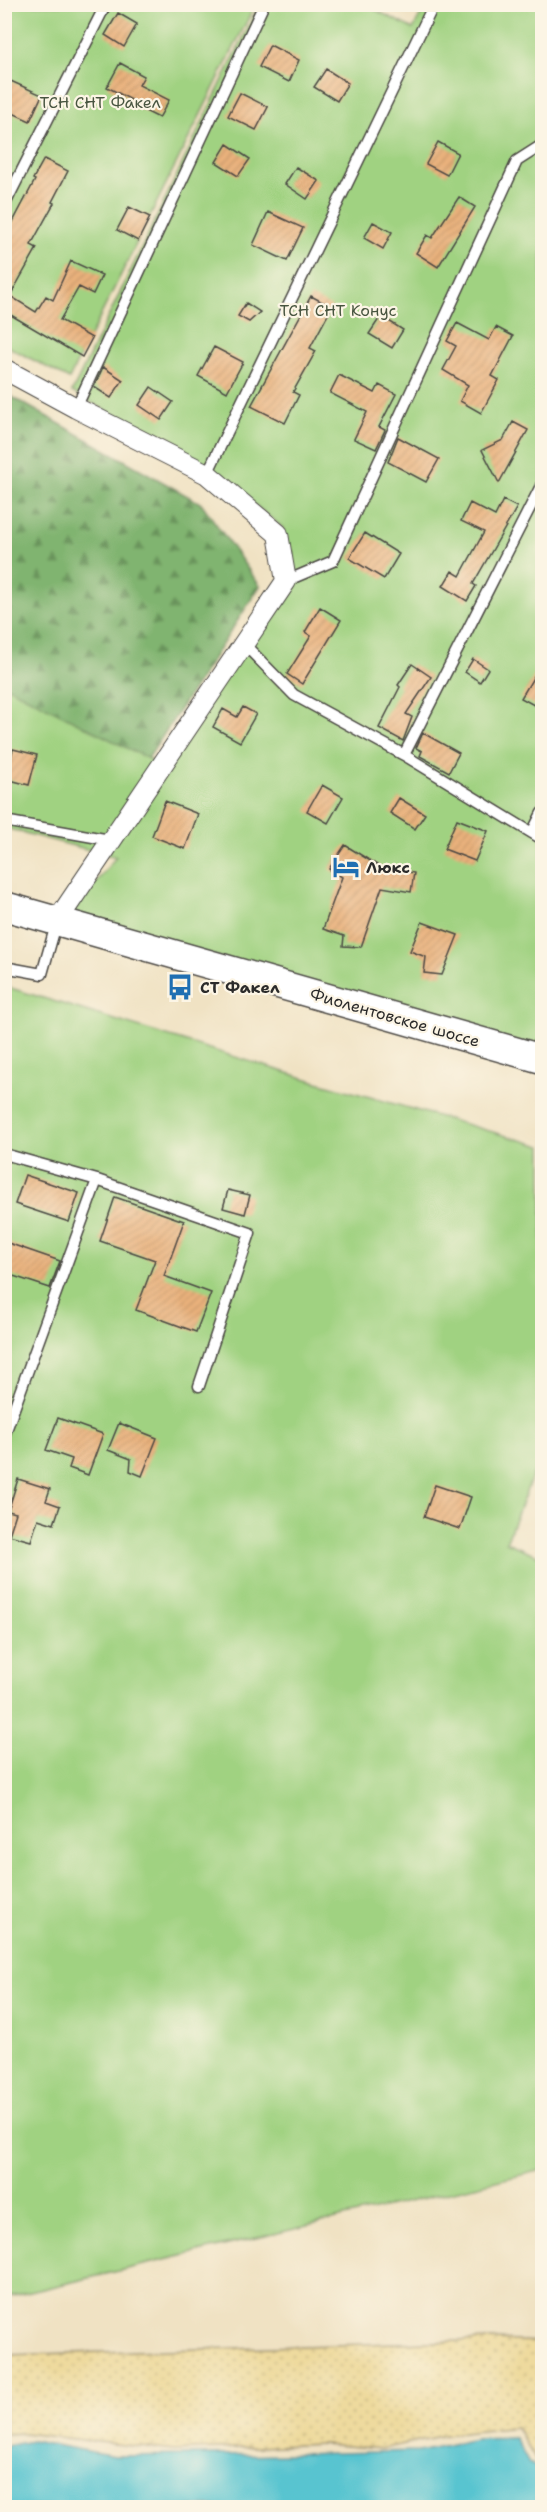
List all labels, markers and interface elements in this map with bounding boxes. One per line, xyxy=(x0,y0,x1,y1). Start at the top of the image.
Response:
park label: ТСН СНТ Факел xyxy=(39,92,161,113)
park label: ТСН СНТ Конус xyxy=(279,300,397,321)
hotel icon: Люкс xyxy=(331,852,361,882)
place label: Люкс xyxy=(366,857,410,878)
bus stop icon: СТ Факел xyxy=(165,972,195,1002)
place label: СТ Факел xyxy=(200,977,280,998)
street label: Фиолентовское шоссе xyxy=(308,983,482,1052)

